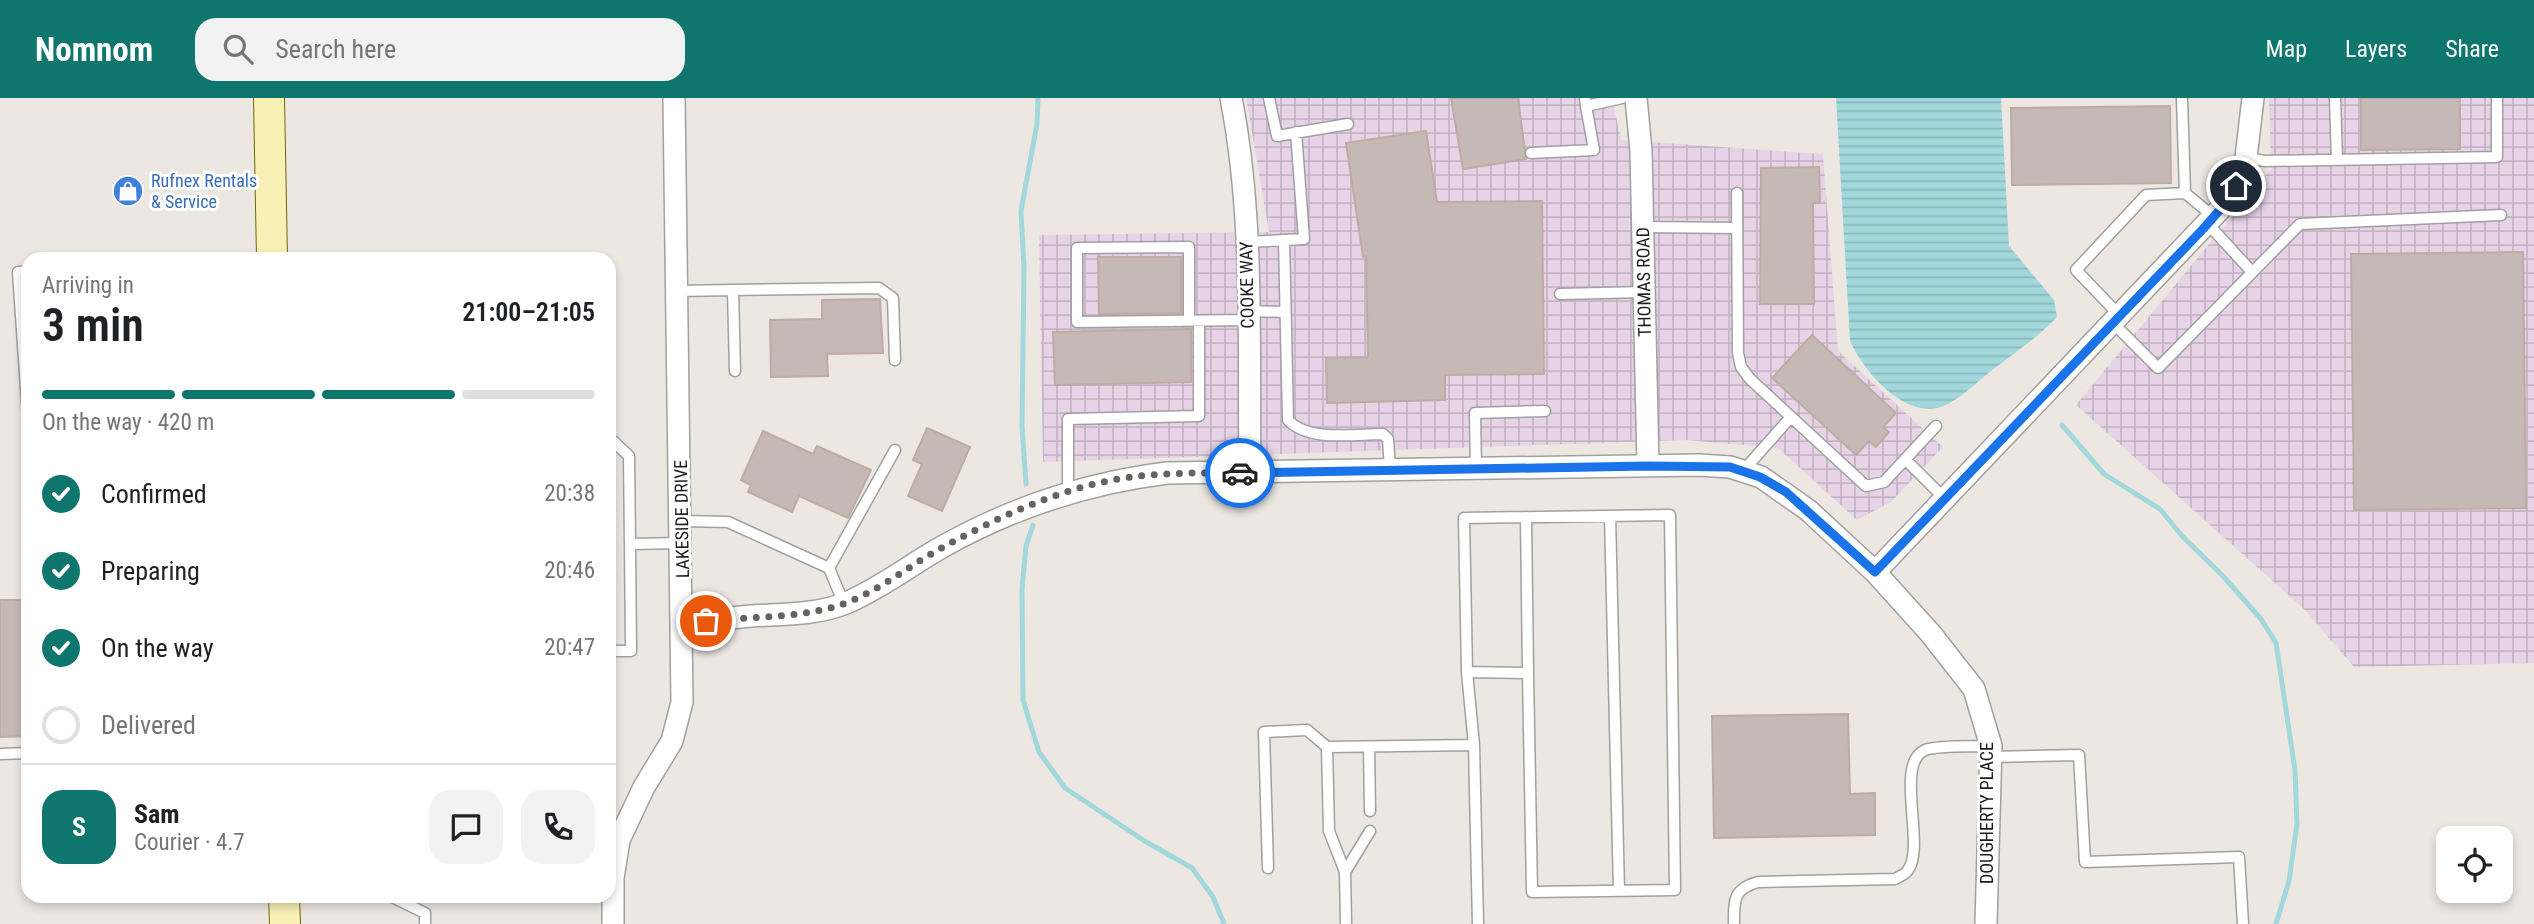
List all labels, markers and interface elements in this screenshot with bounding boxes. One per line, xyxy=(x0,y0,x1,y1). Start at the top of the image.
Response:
search box xyxy=(195,18,685,81)
text: Nomnom xyxy=(35,30,153,69)
icon: search xyxy=(219,30,257,68)
text: Search here xyxy=(275,34,396,64)
text: Map xyxy=(2266,35,2307,63)
text: Layers xyxy=(2345,35,2407,63)
text: Share xyxy=(2445,35,2499,63)
pin xyxy=(2206,156,2266,216)
icon: home xyxy=(2217,167,2255,205)
place label: Rufnex Rentals & Service xyxy=(151,170,257,212)
shop icon: Rufnex Rentals & Service xyxy=(111,174,145,208)
street label: THOMAS ROAD xyxy=(1632,227,1655,337)
street label: COOKE WAY xyxy=(1235,241,1258,329)
text: Arriving in xyxy=(42,272,134,299)
text: 21:00–21:05 xyxy=(462,297,595,327)
text: 3 min xyxy=(42,298,144,352)
text: On the way · 420 m xyxy=(42,409,214,436)
courier xyxy=(1205,438,1275,508)
icon: car xyxy=(1221,454,1259,492)
street label: LAKESIDE DRIVE xyxy=(670,460,693,578)
icon: check xyxy=(42,475,80,513)
text: Confirmed xyxy=(101,479,207,509)
text: 20:38 xyxy=(544,480,595,507)
icon: check xyxy=(42,552,80,590)
text: Preparing xyxy=(101,556,200,586)
text: 20:46 xyxy=(544,557,595,584)
pin xyxy=(676,591,736,651)
icon: bag xyxy=(687,602,725,640)
icon: check xyxy=(42,629,80,667)
text: On the way xyxy=(101,633,214,663)
text: 20:47 xyxy=(544,634,595,661)
text: Delivered xyxy=(101,710,196,740)
street label: DOUGHERTY PLACE xyxy=(1976,742,1997,884)
button: chat xyxy=(429,790,503,864)
button: phone xyxy=(521,790,595,864)
text: Sam xyxy=(134,799,180,829)
text: S xyxy=(72,812,86,842)
map controls xyxy=(2436,826,2513,903)
button: locate xyxy=(2436,826,2513,903)
text: Courier · 4.7 xyxy=(134,829,245,856)

